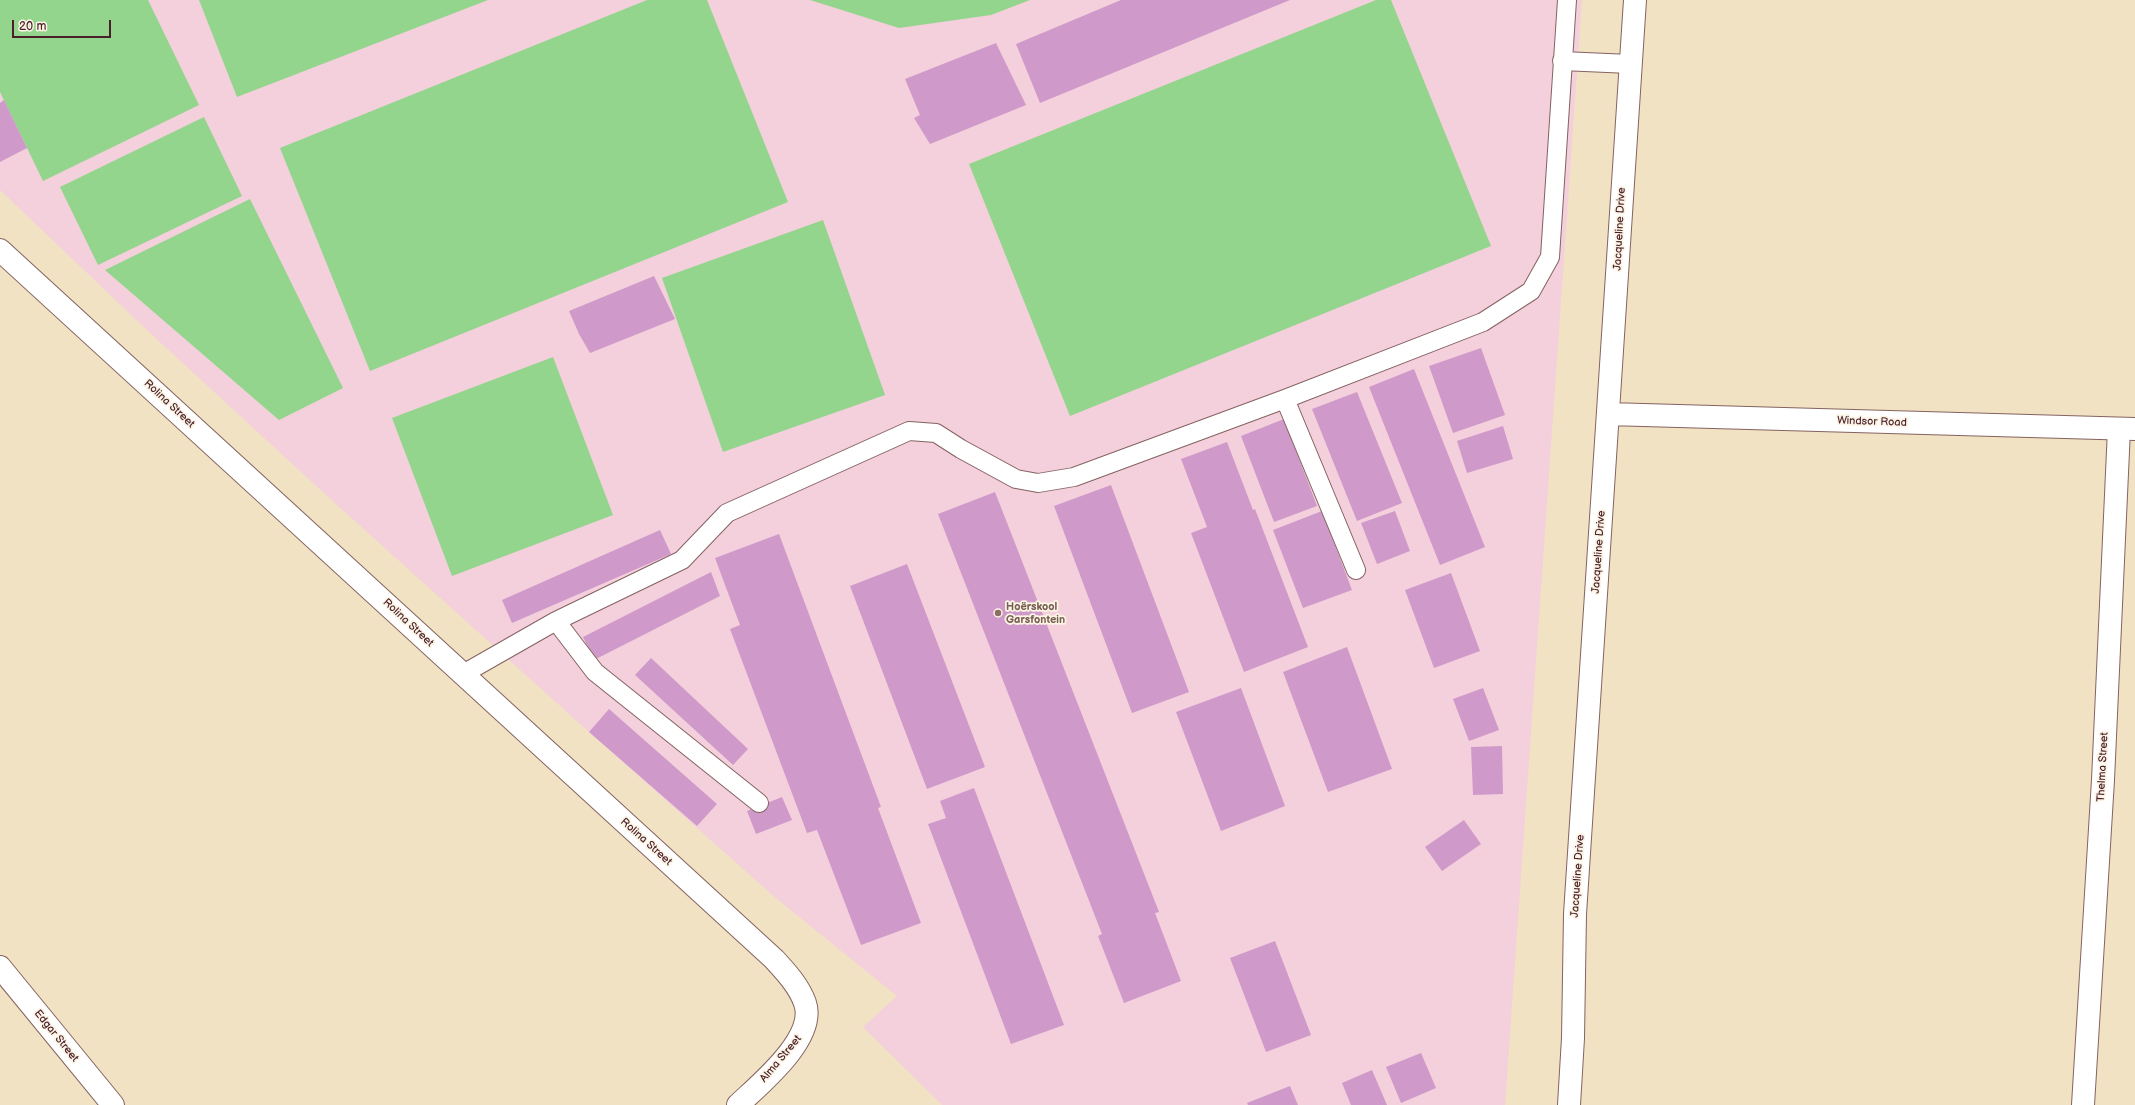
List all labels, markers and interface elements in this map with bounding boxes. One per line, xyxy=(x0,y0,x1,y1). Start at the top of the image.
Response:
scale bar xyxy=(14,12,113,38)
text: 20 m xyxy=(19,19,46,34)
street label: Jacqueline Drive xyxy=(1611,187,1629,271)
street label: Rolina Street xyxy=(141,377,197,431)
street label: Windsor Road xyxy=(1837,414,1907,430)
street label: Jacqueline Drive xyxy=(1590,510,1608,594)
street label: Rolina Street xyxy=(380,596,436,650)
place label: Hoërskool Garsfontein xyxy=(1006,600,1065,626)
marker: Hoërskool Garsfontein xyxy=(993,608,1003,618)
street label: Thelma Street xyxy=(2095,732,2111,802)
street label: Rolina Street xyxy=(618,815,674,869)
street label: Jacqueline Drive xyxy=(1569,834,1587,918)
street label: Edgar Street xyxy=(31,1007,81,1065)
street label: Alma Street xyxy=(757,1033,805,1085)

